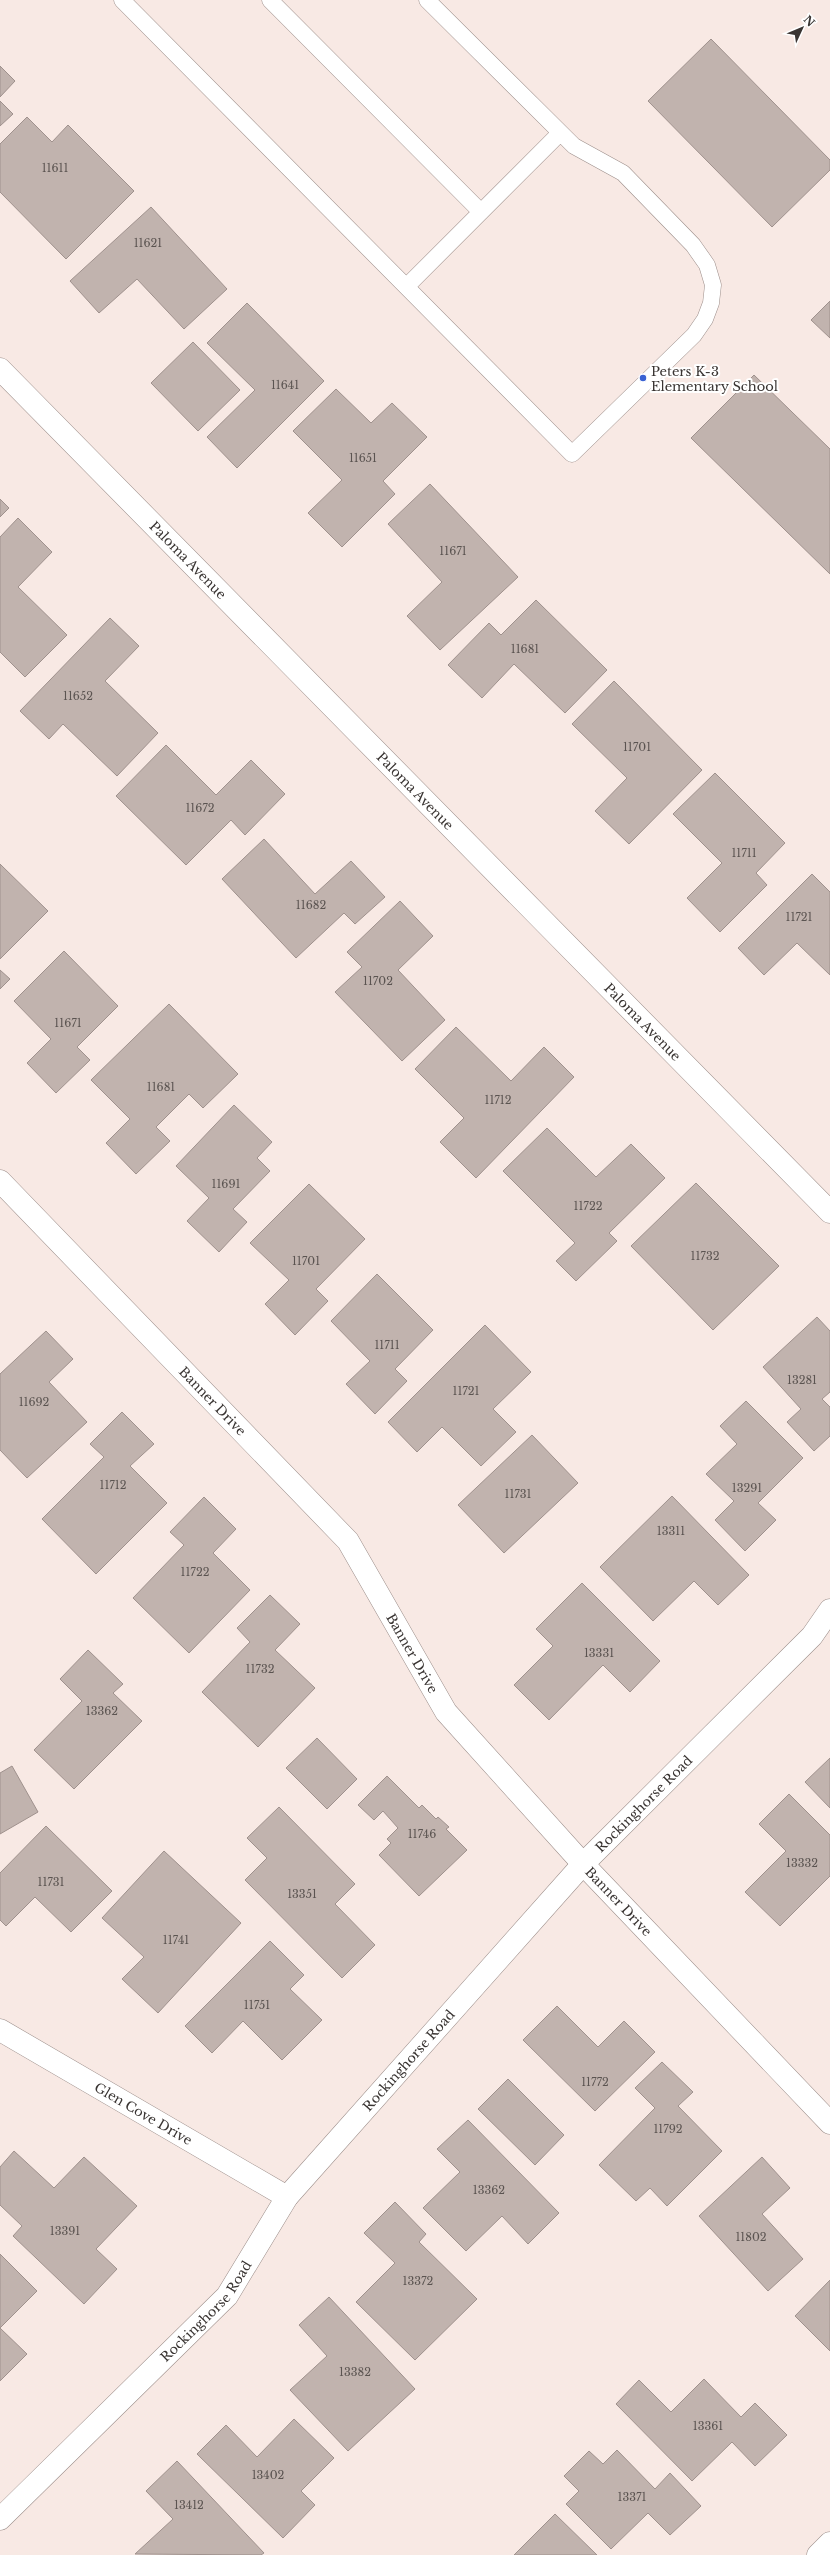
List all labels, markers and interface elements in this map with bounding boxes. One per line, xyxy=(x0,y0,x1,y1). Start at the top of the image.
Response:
north arrow xyxy=(782,8,822,48)
text: N xyxy=(801,12,818,30)
house number: 11611 xyxy=(42,161,68,175)
house number: 11621 xyxy=(134,236,162,250)
place label: Peters K-3 Elementary School xyxy=(651,363,778,395)
marker: Peters K-3 Elementary School xyxy=(638,373,648,383)
house number: 11641 xyxy=(271,378,299,392)
house number: 11651 xyxy=(349,451,377,465)
street label: Paloma Avenue xyxy=(146,518,230,603)
house number: 11671 xyxy=(439,544,467,558)
house number: 11681 xyxy=(511,642,539,656)
house number: 11652 xyxy=(63,689,93,703)
house number: 11701 xyxy=(623,740,651,754)
street label: Paloma Avenue xyxy=(373,749,457,834)
house number: 11672 xyxy=(185,801,215,815)
house number: 11711 xyxy=(731,846,757,860)
house number: 11682 xyxy=(296,898,326,912)
house number: 11721 xyxy=(785,910,813,924)
house number: 11702 xyxy=(363,974,393,988)
street label: Paloma Avenue xyxy=(600,980,684,1065)
house number: 11671 xyxy=(54,1016,82,1030)
house number: 11681 xyxy=(147,1080,175,1094)
house number: 11712 xyxy=(484,1093,512,1107)
house number: 11691 xyxy=(212,1177,241,1191)
house number: 11722 xyxy=(574,1199,603,1213)
house number: 11732 xyxy=(691,1249,720,1263)
house number: 11701 xyxy=(292,1254,320,1268)
house number: 11711 xyxy=(374,1338,400,1352)
street label: Banner Drive xyxy=(175,1363,249,1439)
house number: 13281 xyxy=(787,1373,817,1387)
house number: 11721 xyxy=(452,1384,480,1398)
house number: 11692 xyxy=(19,1395,50,1409)
house number: 11712 xyxy=(99,1478,127,1492)
house number: 13291 xyxy=(732,1481,762,1495)
house number: 11731 xyxy=(504,1487,532,1501)
house number: 13311 xyxy=(657,1524,685,1538)
house number: 11722 xyxy=(181,1565,210,1579)
street label: Banner Drive xyxy=(382,1610,441,1696)
house number: 13331 xyxy=(584,1646,614,1660)
house number: 11732 xyxy=(246,1662,275,1676)
house number: 13362 xyxy=(86,1704,118,1718)
street label: Rockinghorse Road xyxy=(592,1752,696,1856)
house number: 11746 xyxy=(408,1827,436,1841)
house number: 13332 xyxy=(786,1856,818,1870)
street label: Banner Drive xyxy=(581,1863,655,1940)
house number: 11731 xyxy=(37,1875,65,1889)
house number: 13351 xyxy=(287,1887,317,1901)
house number: 11741 xyxy=(163,1933,189,1947)
house number: 11751 xyxy=(244,1998,270,2012)
street label: Rockinghorse Road xyxy=(359,2006,459,2115)
house number: 11772 xyxy=(581,2075,609,2089)
street label: Glen Cove Drive xyxy=(91,2079,195,2149)
house number: 11792 xyxy=(653,2122,683,2136)
house number: 13362 xyxy=(473,2183,505,2197)
house number: 13391 xyxy=(50,2224,80,2238)
house number: 11802 xyxy=(735,2230,767,2244)
street label: Rockinghorse Road xyxy=(157,2258,255,2366)
house number: 13372 xyxy=(403,2274,434,2288)
house number: 13382 xyxy=(339,2365,371,2379)
house number: 13361 xyxy=(693,2419,723,2433)
house number: 13402 xyxy=(252,2468,285,2482)
house number: 13371 xyxy=(618,2490,647,2504)
house number: 13412 xyxy=(174,2498,204,2512)

